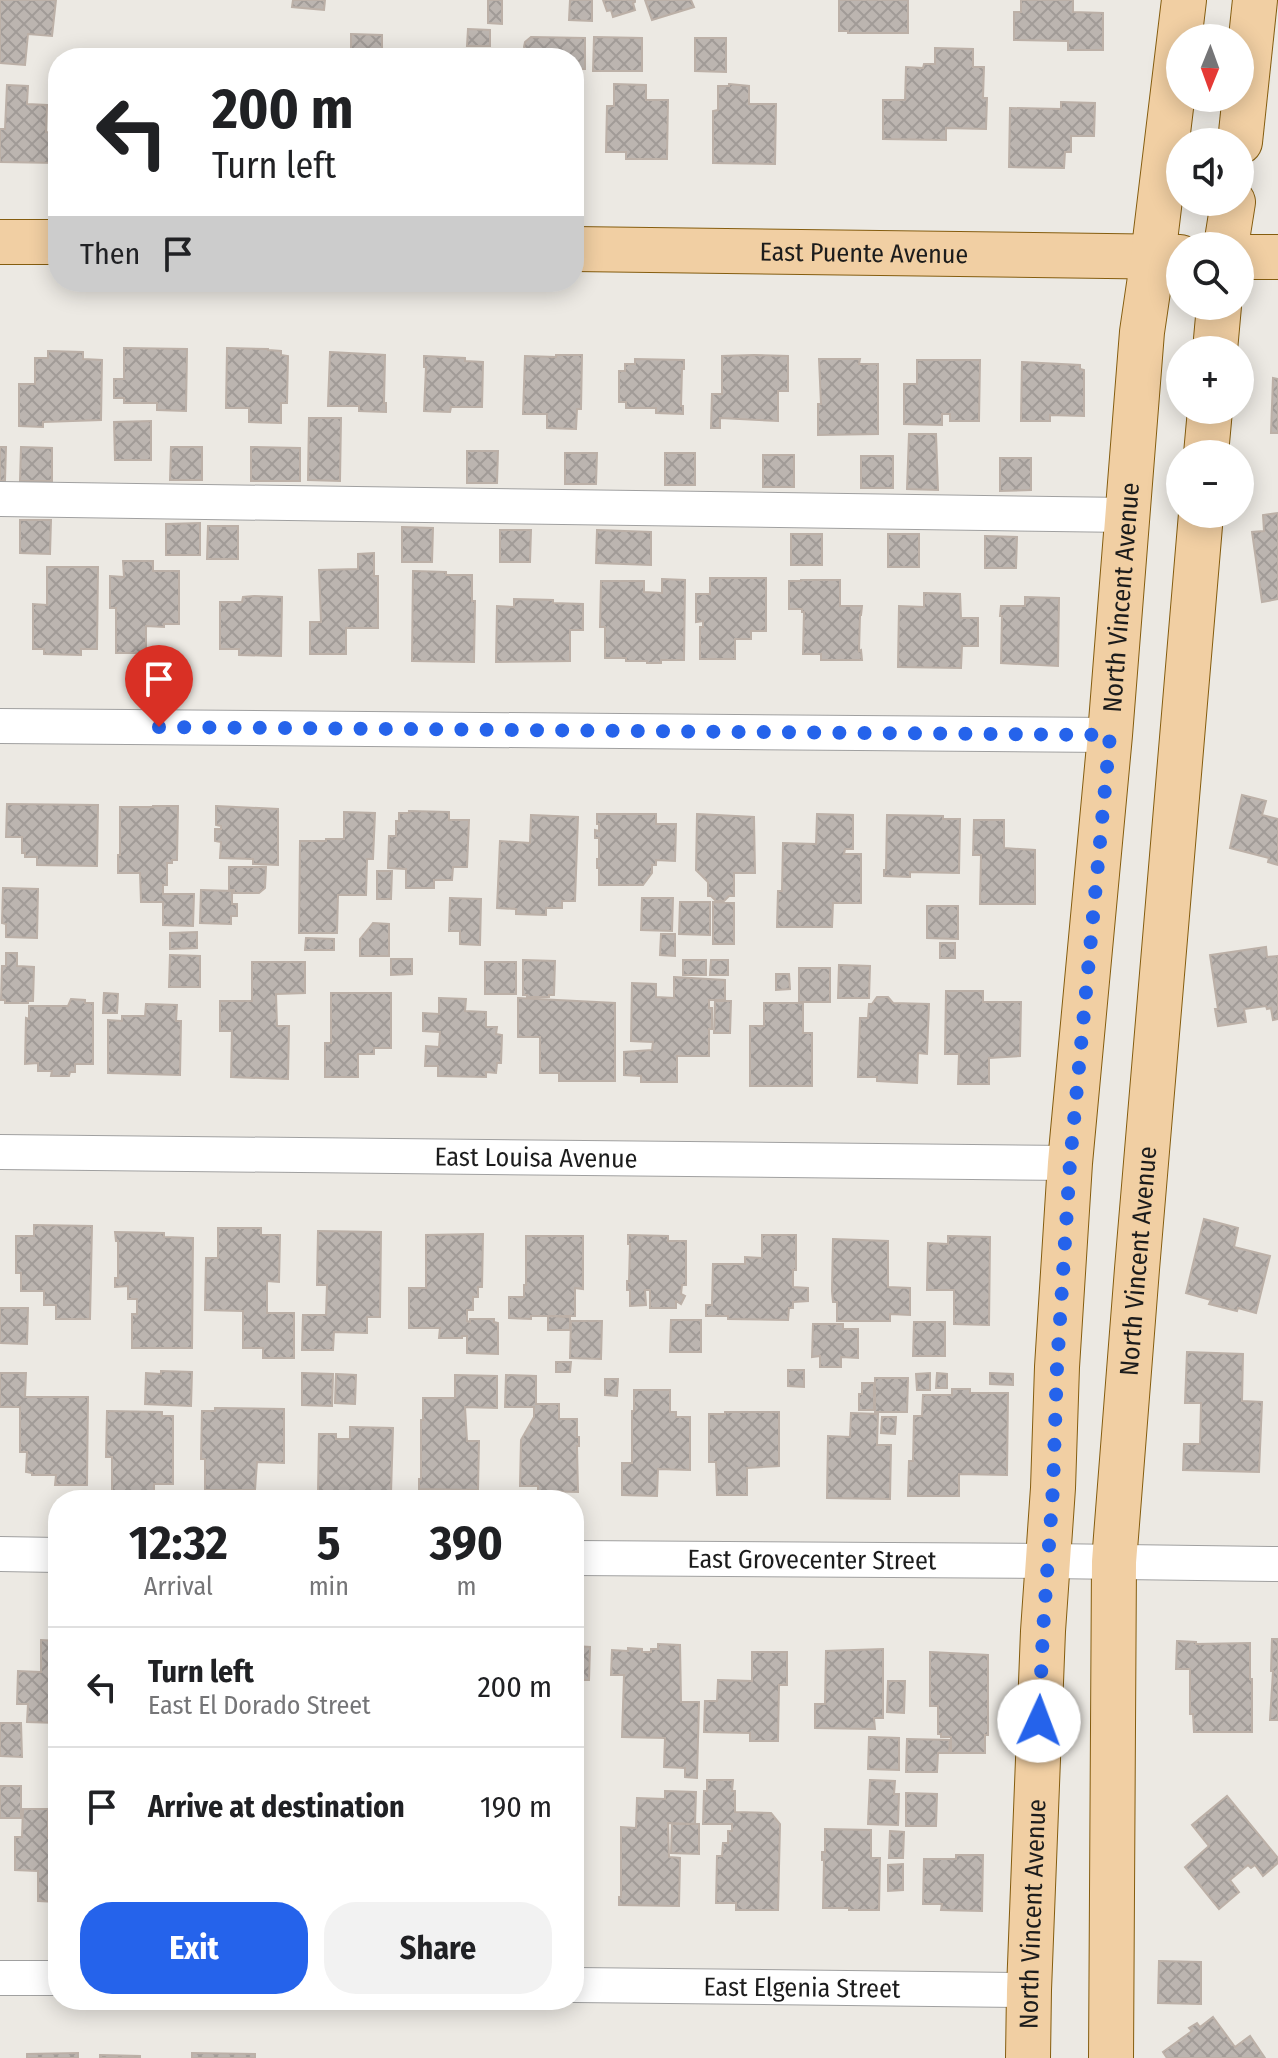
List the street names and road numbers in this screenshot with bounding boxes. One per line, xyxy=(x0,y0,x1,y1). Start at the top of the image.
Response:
street label: East Puente Avenue xyxy=(759,236,968,270)
street label: North Vincent Avenue xyxy=(1096,481,1145,713)
street label: East Louisa Avenue xyxy=(434,1141,638,1174)
street label: North Vincent Avenue xyxy=(1113,1145,1163,1377)
street label: East Grovecenter Street xyxy=(688,1543,937,1576)
street label: North Vincent Avenue xyxy=(1013,1798,1052,2029)
street label: East Elgenia Street xyxy=(703,1971,901,2004)

